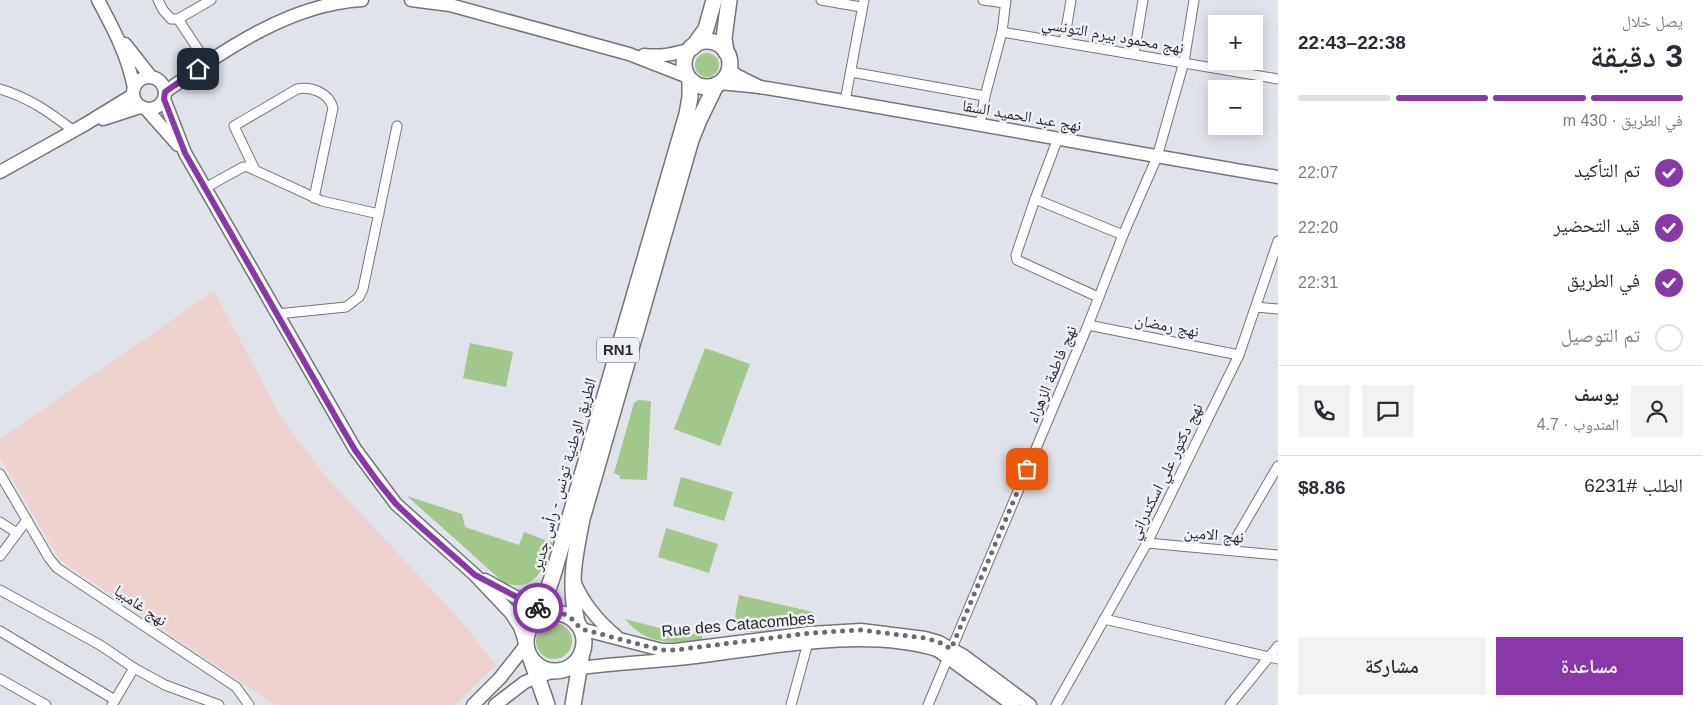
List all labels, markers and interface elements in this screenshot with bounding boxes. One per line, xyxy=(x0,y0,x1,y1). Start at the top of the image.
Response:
text: يصل خلال xyxy=(1622,13,1683,30)
street label: نهج محمود بيرم التونسي xyxy=(1040,15,1185,60)
map controls xyxy=(1208,15,1263,135)
button: + xyxy=(1208,15,1263,70)
text: 22:38–22:43 xyxy=(1298,32,1406,53)
text: 3 دقيقة xyxy=(1590,38,1683,74)
pin xyxy=(177,48,219,90)
icon: home xyxy=(184,55,212,83)
button: − xyxy=(1208,80,1263,135)
street label: نهج عبد الحميد السقا xyxy=(961,97,1083,136)
text: في الطريق · 430 m xyxy=(1563,112,1683,129)
icon: check xyxy=(1655,159,1683,187)
text: تم التأكيد xyxy=(1574,160,1640,181)
text: 22:07 xyxy=(1298,164,1338,181)
icon: check xyxy=(1655,214,1683,242)
text: قيد التحضير xyxy=(1554,215,1640,236)
text: 22:20 xyxy=(1298,219,1338,236)
icon: check xyxy=(1655,269,1683,297)
text: في الطريق xyxy=(1567,270,1640,291)
text: 22:31 xyxy=(1298,274,1338,291)
street label: نهج رمضان xyxy=(1133,311,1200,342)
street label: نهج فاطمة الزهراء xyxy=(1023,323,1081,426)
text: تم التوصيل xyxy=(1561,325,1640,346)
road number: RN1 xyxy=(597,338,639,362)
street label: الطريق الوطنية تونس - رأس جدير xyxy=(527,376,601,574)
text: يوسف xyxy=(1574,384,1619,405)
button: phone xyxy=(1298,385,1350,437)
button: chat xyxy=(1362,385,1414,437)
button: person xyxy=(1631,385,1683,437)
street label: نهج دكتور علي اسكندراني xyxy=(1125,400,1210,544)
text: المندوب · 4.7 xyxy=(1537,416,1619,433)
pin xyxy=(1006,448,1048,490)
icon: bag xyxy=(1013,455,1041,483)
text: الطلب #6231 xyxy=(1584,475,1683,496)
text: $8.86 xyxy=(1298,477,1346,498)
street label: نهج الامين xyxy=(1183,523,1245,548)
street label: نهج غامبيا xyxy=(110,582,170,631)
courier xyxy=(513,583,563,633)
icon: bike xyxy=(524,594,552,622)
street label: Rue des Catacombes xyxy=(661,609,815,640)
button: مشاركة xyxy=(1298,637,1486,695)
button: مساعدة xyxy=(1496,637,1683,695)

